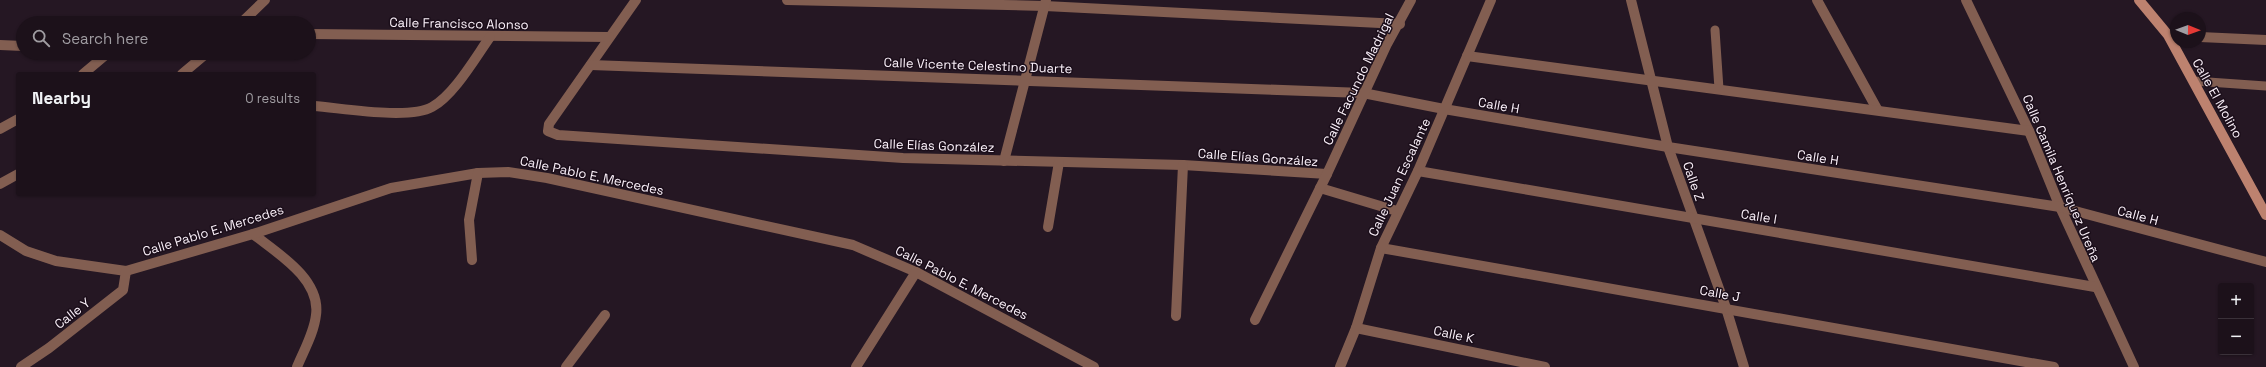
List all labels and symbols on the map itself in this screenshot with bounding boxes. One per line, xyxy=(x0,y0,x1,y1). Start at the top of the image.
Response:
street label: Calle Facundo Madrigal xyxy=(1319,10,1398,148)
north arrow xyxy=(2170,12,2206,48)
street label: Calle Francisco Alonso xyxy=(389,14,529,33)
street label: Calle Vicente Celestino Duarte xyxy=(883,54,1073,77)
street label: Calle El Molino xyxy=(2189,55,2247,141)
street label: Calle Camila Henríquez Ureña xyxy=(2019,92,2105,265)
street label: Calle H xyxy=(1477,93,1521,117)
street label: Calle Juan Escalante xyxy=(1365,115,1434,239)
street label: Calle Elías González xyxy=(873,135,995,156)
street label: Calle Elías González xyxy=(1197,145,1319,170)
street label: Calle H xyxy=(1796,146,1840,169)
street label: Calle Pablo E. Mercedes xyxy=(518,152,666,199)
street label: Calle Z xyxy=(1679,159,1708,203)
street label: Calle Pablo E. Mercedes xyxy=(140,201,286,260)
street label: Calle H xyxy=(2115,202,2160,229)
street label: Calle I xyxy=(1740,205,1778,228)
street label: Calle Pablo E. Mercedes xyxy=(893,242,1031,323)
street label: Calle J xyxy=(1698,282,1742,305)
street label: Calle Y xyxy=(51,294,94,333)
street label: Calle K xyxy=(1432,322,1476,347)

